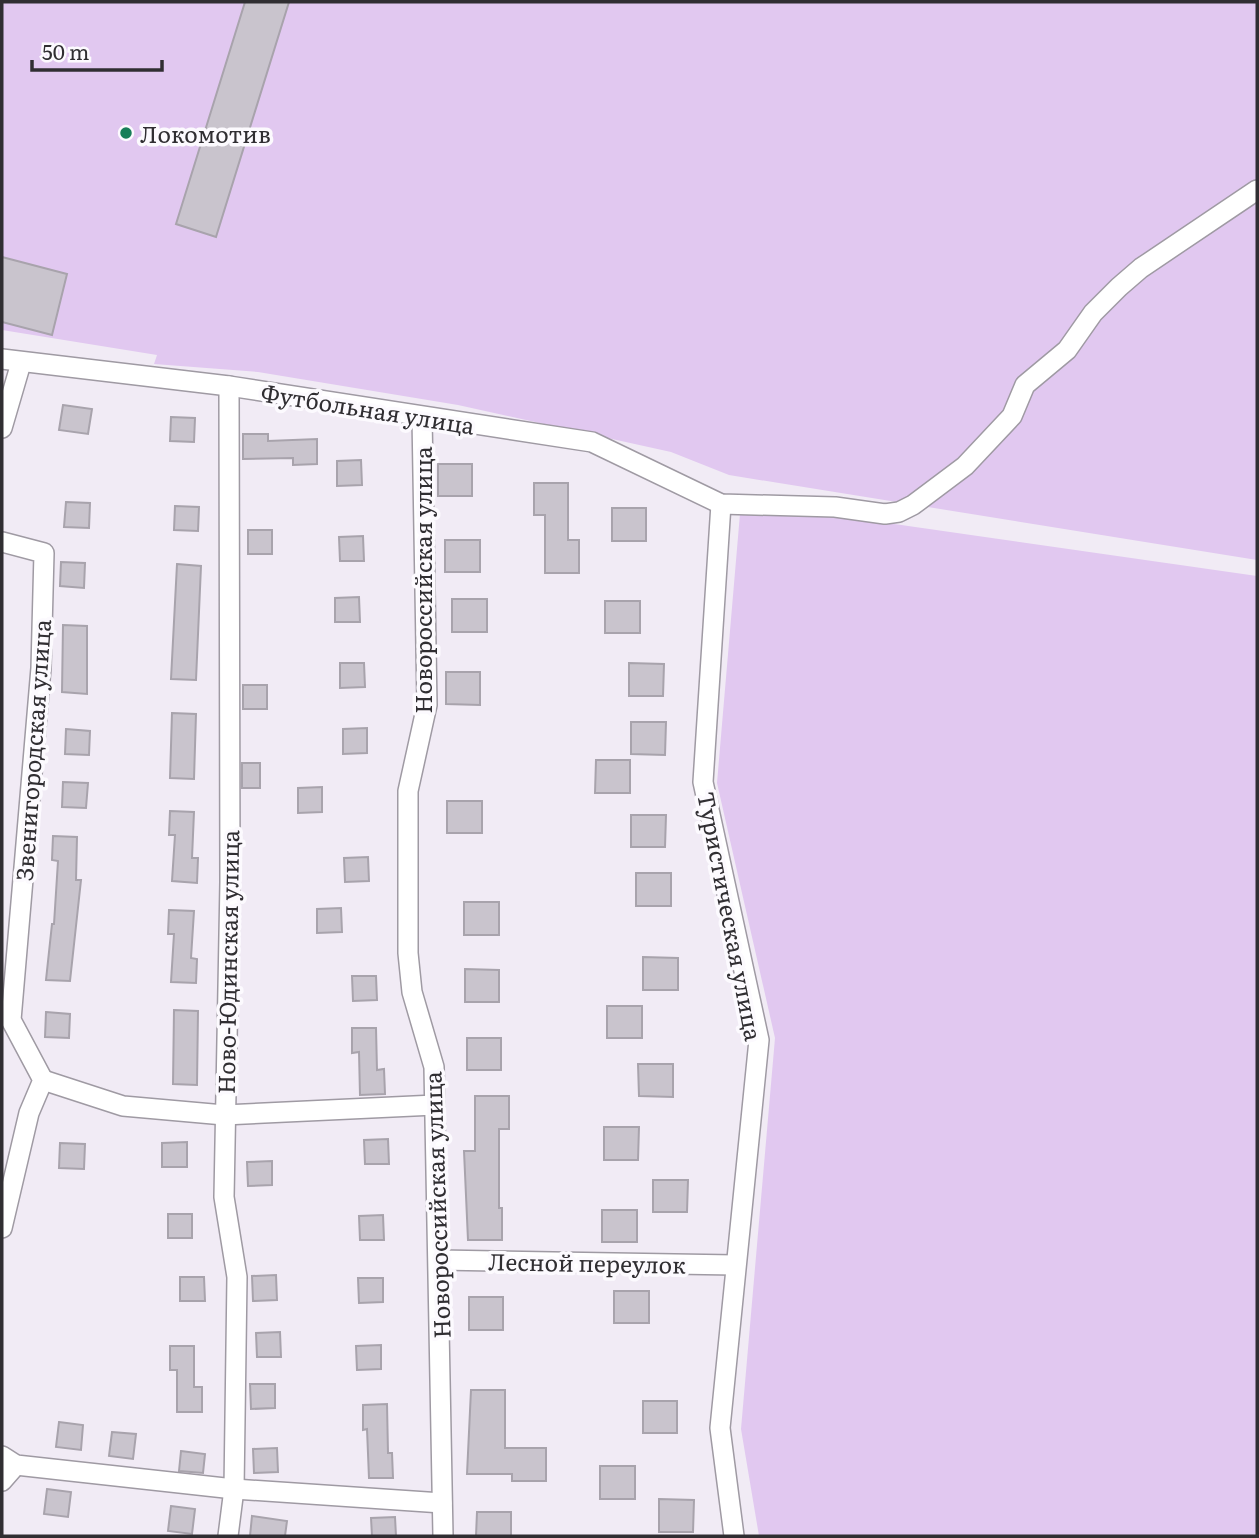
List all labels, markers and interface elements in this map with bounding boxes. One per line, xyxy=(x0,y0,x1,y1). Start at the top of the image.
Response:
scale bar xyxy=(32,28,161,72)
text: 50 m xyxy=(42,35,89,66)
place label: Локомотив xyxy=(140,116,271,150)
marker: Локомотив xyxy=(118,125,134,141)
street label: Футбольная улица xyxy=(259,374,478,442)
street label: Новороссийская улица xyxy=(405,446,439,714)
street label: Звенигородская улица xyxy=(6,618,58,882)
street label: Туристическая улица xyxy=(690,789,772,1044)
street label: Ново-Юдинская улица xyxy=(208,829,246,1094)
street label: Новороссийская улица xyxy=(414,1070,458,1339)
street label: Лесной переулок xyxy=(488,1243,687,1281)

